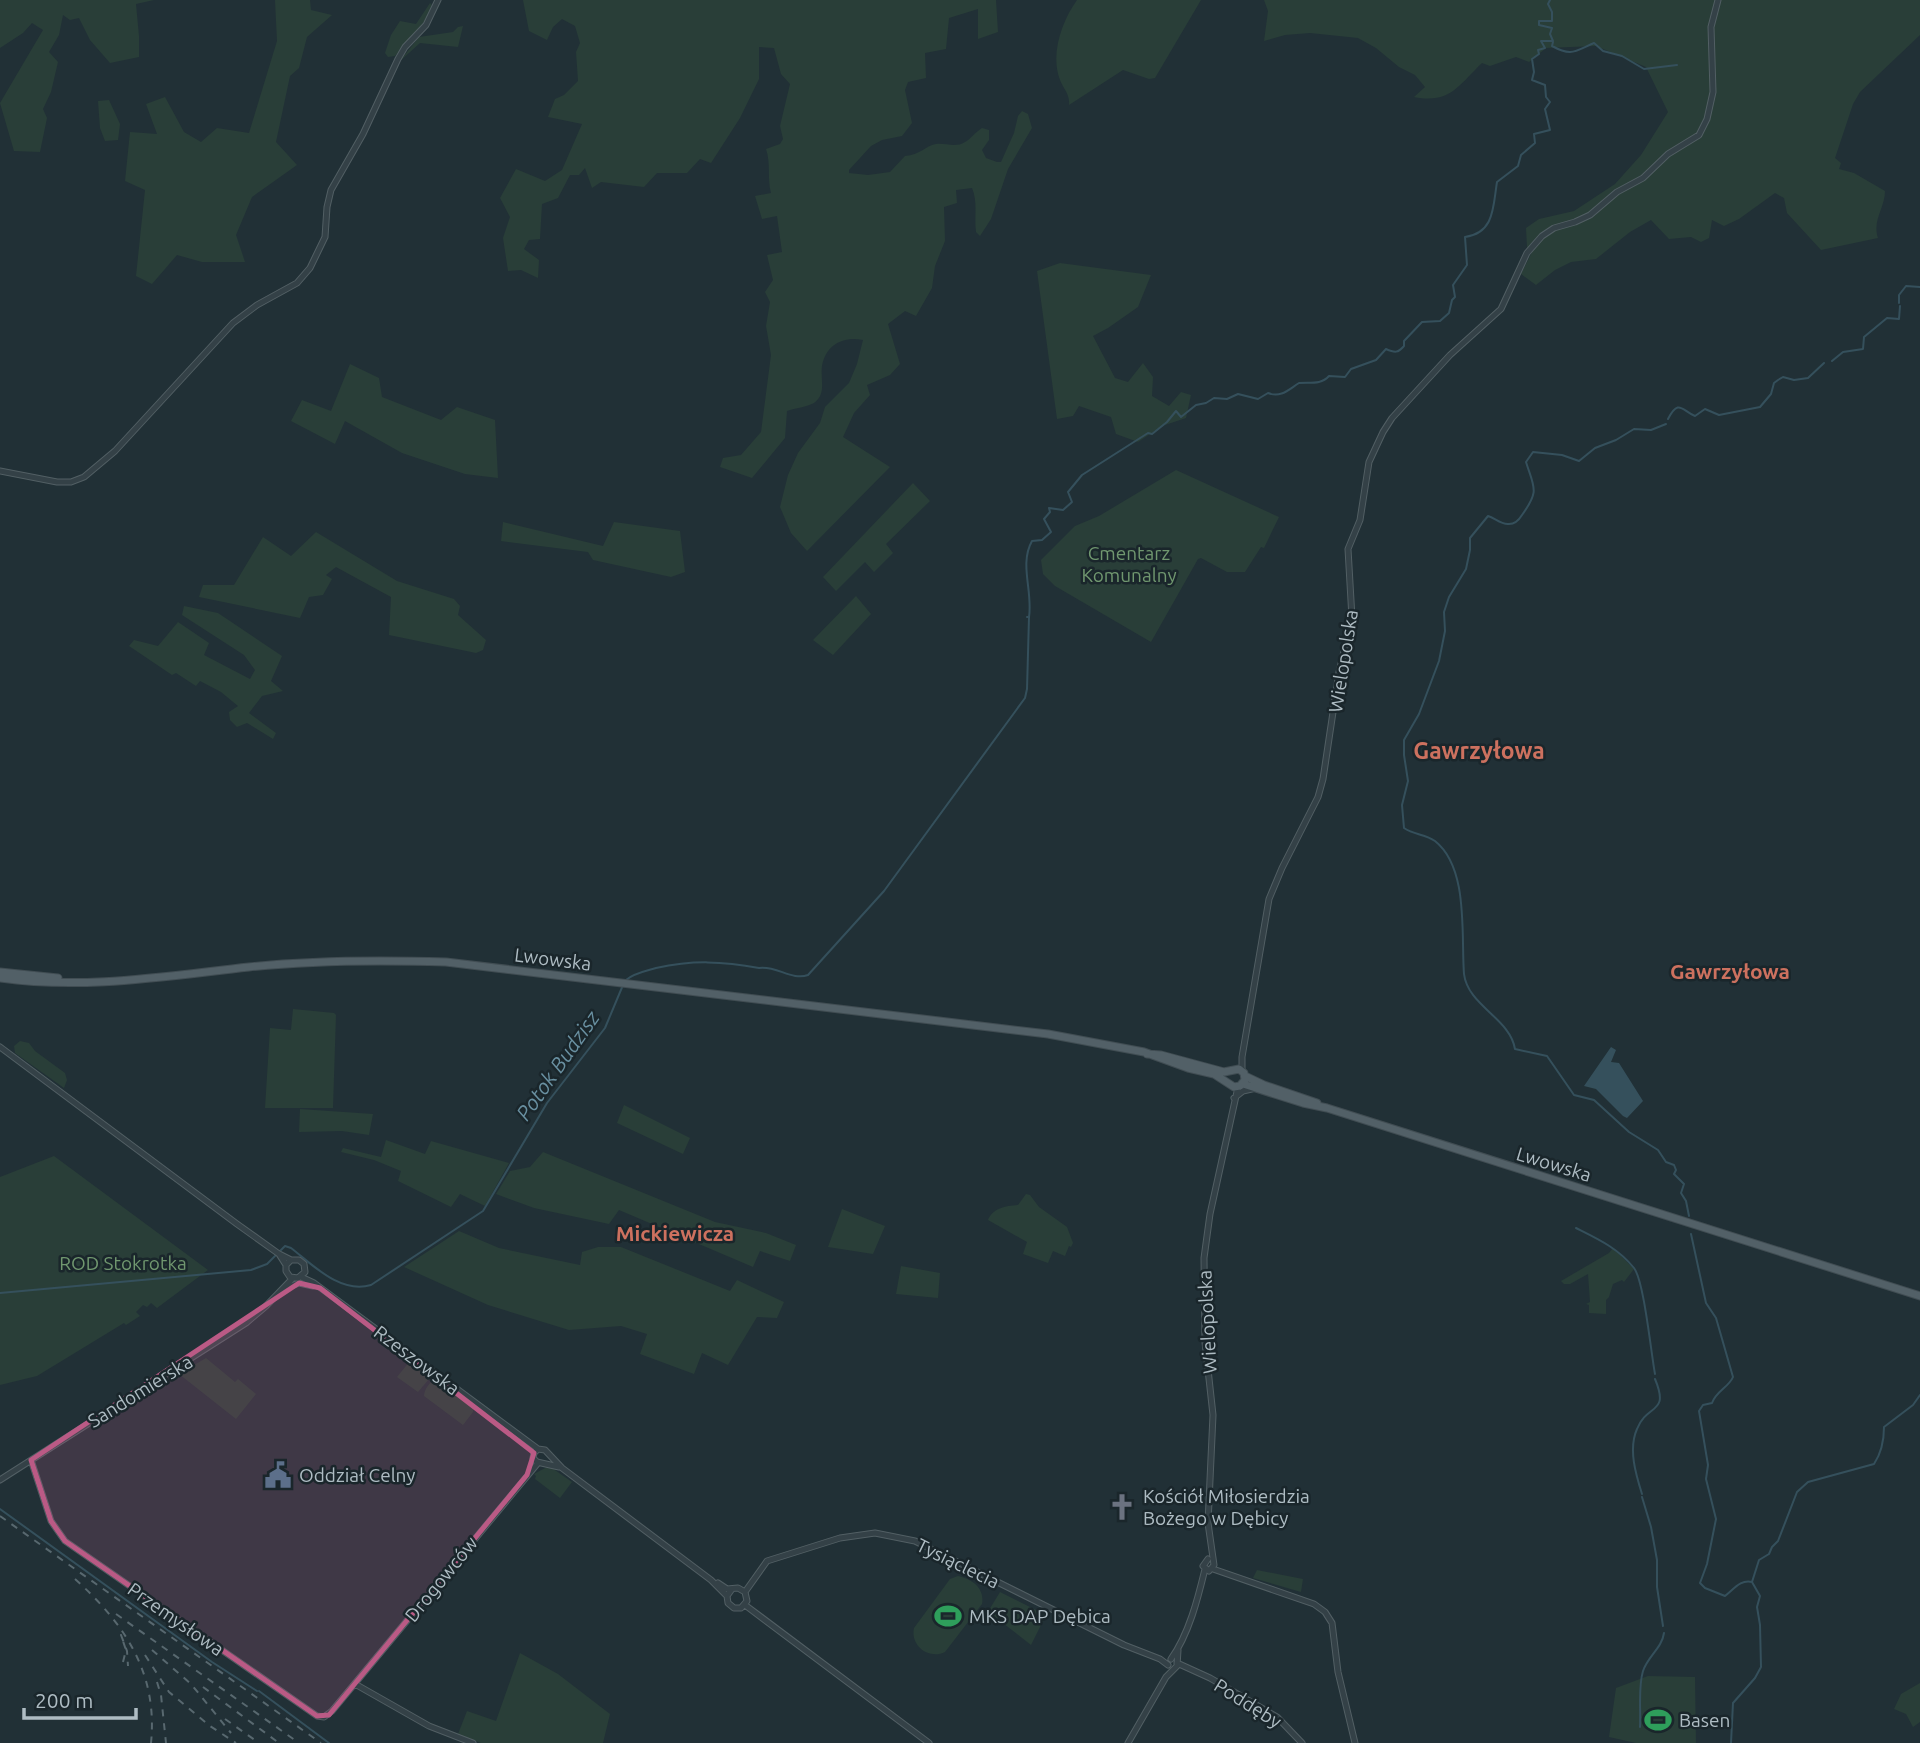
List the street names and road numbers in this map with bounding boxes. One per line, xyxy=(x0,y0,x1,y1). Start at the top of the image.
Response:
street label: Wielopolska xyxy=(1324,608,1362,714)
street label: Lwowska xyxy=(513,943,593,975)
street label: Lwowska xyxy=(1514,1142,1594,1186)
street label: Wielopolska xyxy=(1193,1270,1221,1374)
street label: Rzeszowska xyxy=(370,1321,464,1399)
street label: Sandomierska xyxy=(84,1350,196,1432)
street label: Drogowców xyxy=(400,1532,482,1626)
street label: Tysiąclecia xyxy=(913,1533,1003,1593)
street label: Przemysłowa xyxy=(124,1578,228,1660)
street label: Poddęby xyxy=(1210,1674,1286,1732)

